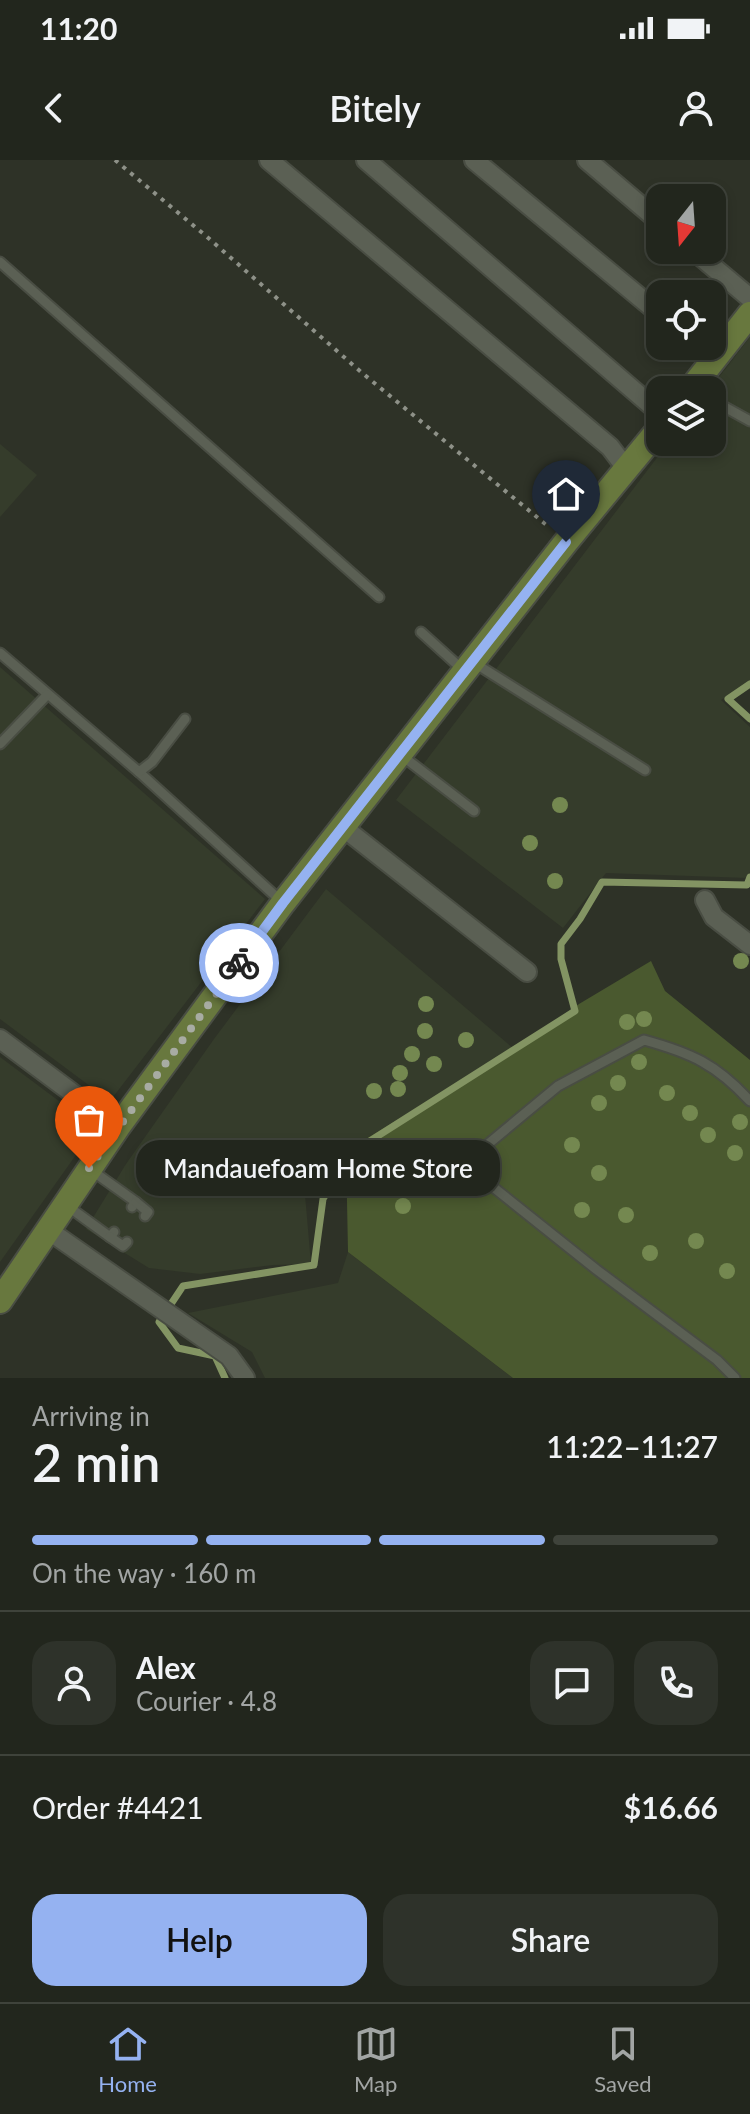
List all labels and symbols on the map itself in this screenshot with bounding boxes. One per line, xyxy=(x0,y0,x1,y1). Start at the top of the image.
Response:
north arrow xyxy=(646,184,726,264)
pin xyxy=(532,460,600,542)
courier xyxy=(199,923,279,1003)
pin xyxy=(55,1086,123,1168)
callout: Mandauefoam Home Store xyxy=(137,1140,501,1196)

